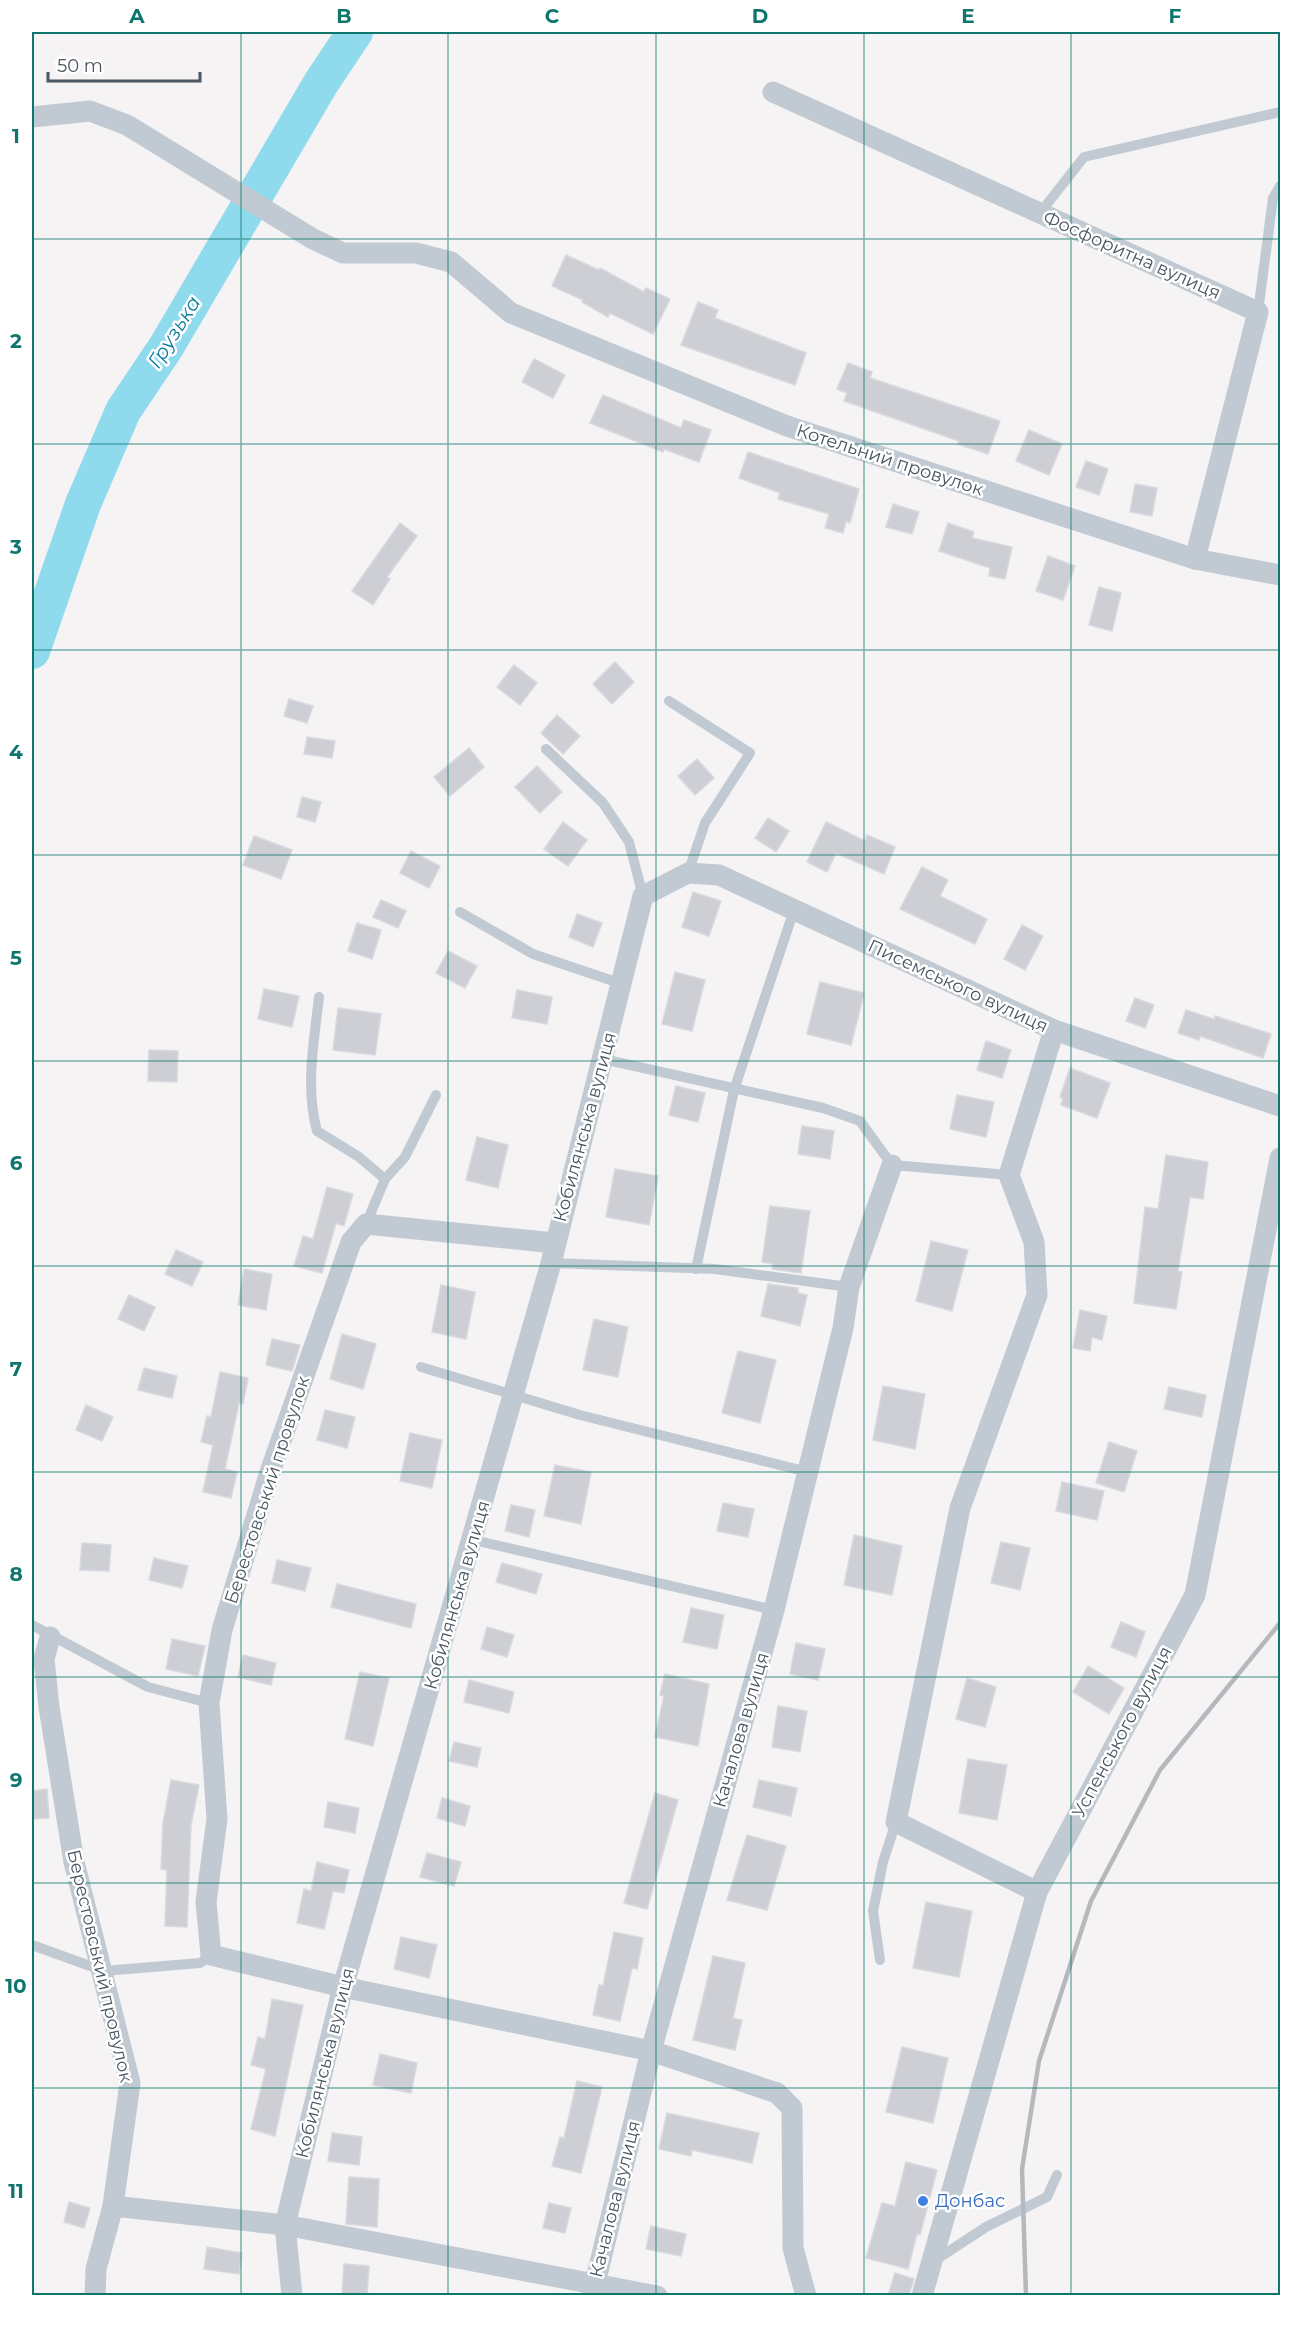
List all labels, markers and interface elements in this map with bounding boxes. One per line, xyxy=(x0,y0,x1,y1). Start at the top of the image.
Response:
text: A xyxy=(128,4,145,28)
text: B xyxy=(336,4,352,28)
text: C xyxy=(545,4,560,28)
text: D xyxy=(752,4,768,28)
text: E xyxy=(961,4,975,28)
text: F xyxy=(1169,4,1182,28)
scale bar xyxy=(48,45,200,83)
text: 50 m xyxy=(57,55,103,77)
text: 1 xyxy=(12,124,20,148)
street label: Фосфоритна вулиця xyxy=(1040,206,1224,304)
water label: Грузька xyxy=(142,292,206,372)
text: 2 xyxy=(10,329,22,353)
street label: Котельний провулок xyxy=(794,419,987,501)
text: 3 xyxy=(9,535,22,559)
text: 4 xyxy=(9,740,23,764)
street label: Писемського вулиця xyxy=(864,935,1052,1037)
text: 5 xyxy=(10,946,22,970)
street label: Кобилянська вулиця xyxy=(549,1030,621,1224)
text: 6 xyxy=(10,1151,23,1175)
text: 7 xyxy=(10,1357,22,1381)
street label: Берестовський провулок xyxy=(220,1373,314,1607)
street label: Кобилянська вулиця xyxy=(419,1498,495,1692)
text: 8 xyxy=(9,1562,23,1586)
street label: Успенського вулиця xyxy=(1068,1643,1176,1821)
street label: Качалова вулиця xyxy=(708,1650,774,1810)
text: 9 xyxy=(10,1768,22,1792)
street label: Берестовський провулок xyxy=(63,1848,138,2085)
street label: Кобилянська вулиця xyxy=(291,1965,359,2161)
text: 10 xyxy=(5,1974,27,1998)
street label: Качалова вулиця xyxy=(585,2118,645,2280)
text: 11 xyxy=(8,2179,24,2203)
place label: Донбас xyxy=(935,2190,1005,2212)
marker: Донбас xyxy=(916,2194,930,2208)

